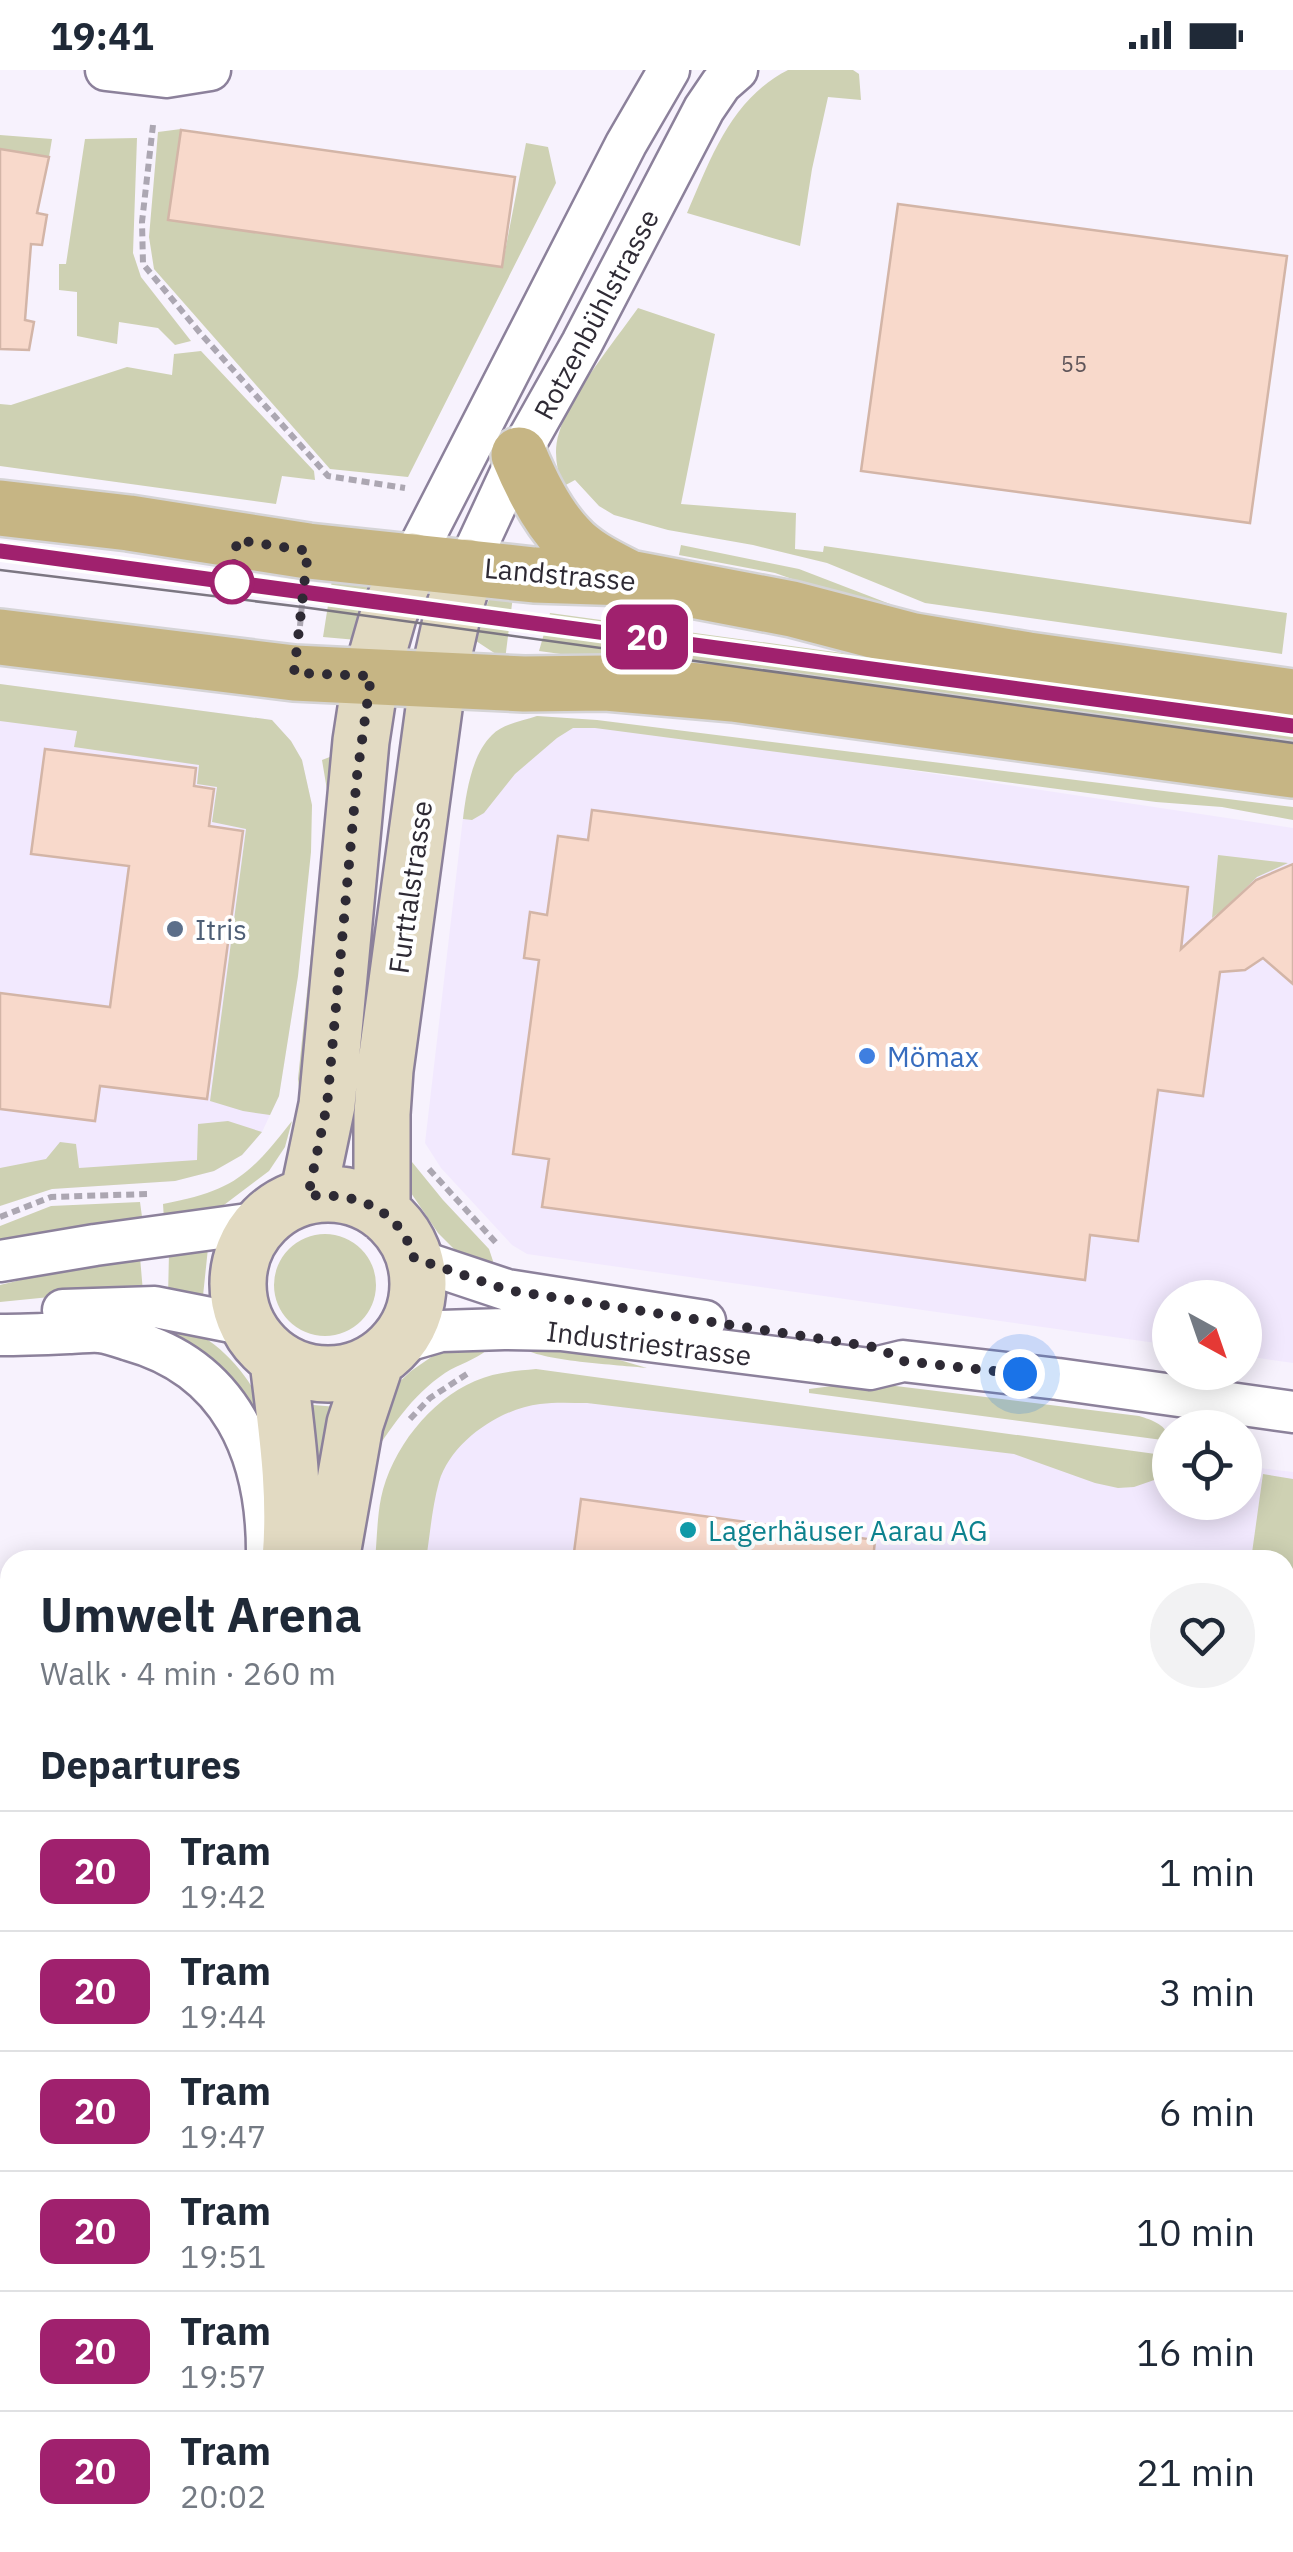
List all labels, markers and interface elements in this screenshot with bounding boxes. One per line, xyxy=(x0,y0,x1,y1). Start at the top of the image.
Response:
text: 19:41 xyxy=(50,11,154,60)
street label: Rotzenbühlstrasse xyxy=(525,202,667,426)
house number: 55 xyxy=(1061,349,1087,378)
street label: Landstrasse xyxy=(483,549,637,599)
unlabelled marker xyxy=(211,561,253,603)
line badge: 20 xyxy=(602,604,692,670)
text: 20 xyxy=(626,614,668,660)
street label: Furttalstrasse xyxy=(380,798,440,976)
place label: Itris xyxy=(195,911,247,948)
marker: Itris xyxy=(164,918,186,940)
place label: Mömax xyxy=(887,1038,979,1075)
marker: Mömax xyxy=(856,1045,878,1067)
north arrow xyxy=(1152,1280,1262,1390)
map controls xyxy=(1152,1280,1262,1520)
street label: Industriestrasse xyxy=(544,1312,754,1374)
your location xyxy=(995,1349,1045,1399)
button: locate xyxy=(1152,1410,1262,1520)
place label: Lagerhäuser Aarau AG xyxy=(708,1512,987,1549)
marker: Lagerhäuser Aarau AG xyxy=(677,1519,699,1541)
text: Umwelt Arena xyxy=(40,1583,362,1645)
button: heart xyxy=(1150,1583,1255,1688)
text: Walk · 4 min · 260 m xyxy=(40,1652,336,1694)
text: Departures xyxy=(40,1740,241,1789)
text: Tram xyxy=(180,1826,271,1875)
text: 1 min xyxy=(1159,1847,1255,1896)
text: 20 xyxy=(74,1848,116,1894)
text: 19:42 xyxy=(180,1875,266,1917)
text: Tram xyxy=(180,1946,271,1995)
text: 3 min xyxy=(1159,1967,1255,2016)
text: 20 xyxy=(74,1968,116,2014)
text: 19:44 xyxy=(180,1995,266,2037)
text: Tram xyxy=(180,2066,271,2115)
text: 6 min xyxy=(1159,2087,1255,2136)
text: 20 xyxy=(74,2088,116,2134)
text: 19:47 xyxy=(180,2115,266,2157)
text: Tram xyxy=(180,2186,271,2235)
text: 10 min xyxy=(1136,2207,1255,2256)
text: 20 xyxy=(74,2208,116,2254)
text: 19:51 xyxy=(180,2235,266,2277)
text: Tram xyxy=(180,2306,271,2355)
text: 16 min xyxy=(1136,2327,1255,2376)
text: 20 xyxy=(74,2328,116,2374)
text: 19:57 xyxy=(180,2355,266,2397)
text: Tram xyxy=(180,2426,271,2475)
text: 21 min xyxy=(1136,2447,1255,2496)
text: 20 xyxy=(74,2448,116,2494)
text: 20:02 xyxy=(180,2475,266,2517)

